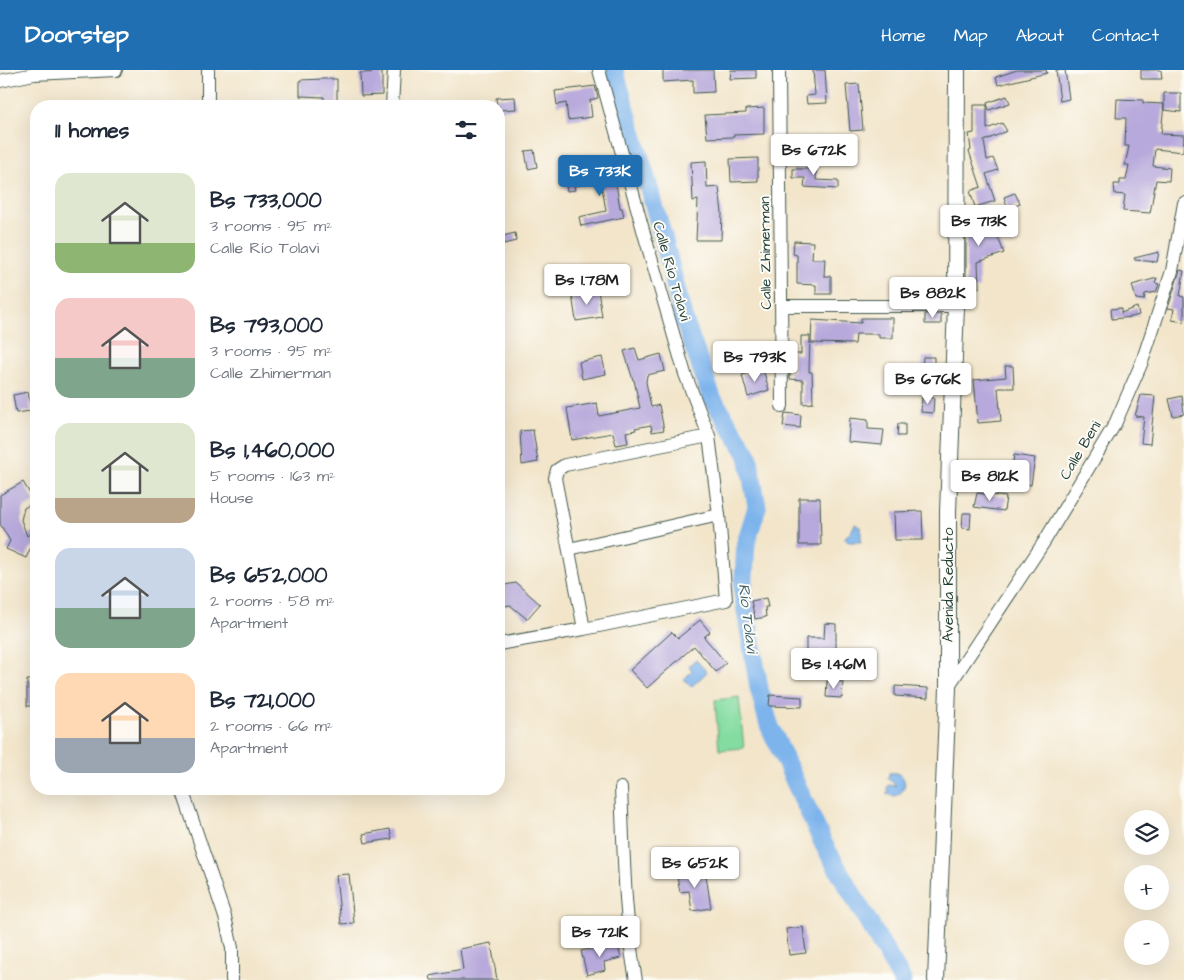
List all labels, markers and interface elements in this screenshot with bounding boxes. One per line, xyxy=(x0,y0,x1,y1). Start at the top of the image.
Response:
text: Doorstep xyxy=(25,18,129,52)
text: Home xyxy=(881,23,926,48)
text: Map xyxy=(954,23,988,48)
text: About xyxy=(1016,23,1064,48)
text: Contact xyxy=(1092,23,1159,48)
text: 11 homes xyxy=(55,116,129,145)
icon: filters xyxy=(452,116,480,144)
pin: Bs 672K xyxy=(768,134,860,176)
text: Bs 672K xyxy=(782,139,846,161)
pin: Bs 733K xyxy=(554,154,646,197)
text: Bs 733K xyxy=(569,160,631,182)
text: Bs 733,000 xyxy=(210,186,322,215)
icon: home xyxy=(95,193,155,253)
street label: Calle Zhimerman xyxy=(754,196,777,310)
pin: Bs 713K xyxy=(933,204,1025,247)
text: Bs 713K xyxy=(951,210,1007,232)
text: 3 rooms · 95 m² xyxy=(210,215,332,237)
street label: Calle Río Tolavi xyxy=(647,219,696,324)
text: Calle Río Tolavi xyxy=(210,237,319,259)
pin: Bs 1.78M xyxy=(535,264,639,306)
text: Bs 1.78M xyxy=(555,269,619,291)
pin: Bs 882K xyxy=(887,276,979,319)
text: Bs 882K xyxy=(900,282,966,304)
text: Bs 793,000 xyxy=(210,311,323,340)
icon: home xyxy=(95,318,155,378)
text: 3 rooms · 95 m² xyxy=(210,340,332,362)
pin: Bs 793K xyxy=(709,340,801,383)
text: Bs 793K xyxy=(724,346,786,368)
text: Calle Zhimerman xyxy=(210,362,331,384)
pin: Bs 676K xyxy=(882,362,974,405)
text: Bs 676K xyxy=(895,368,961,390)
street label: Calle Beni xyxy=(1055,416,1107,484)
text: Bs 1,460,000 xyxy=(210,436,334,465)
icon: home xyxy=(95,443,155,503)
pin: Bs 812K xyxy=(944,460,1036,502)
text: 5 rooms · 163 m² xyxy=(210,465,335,487)
text: Bs 812K xyxy=(961,465,1019,487)
text: House xyxy=(210,487,254,509)
street label: Avenida Reducto xyxy=(938,527,959,642)
text: Bs 652,000 xyxy=(210,561,327,590)
icon: home xyxy=(95,568,155,628)
water label: Río Tolavi xyxy=(733,582,763,657)
text: 2 rooms · 58 m² xyxy=(210,590,335,612)
text: Apartment xyxy=(210,612,288,634)
pin: Bs 1.46M xyxy=(782,648,886,690)
text: Bs 1.46M xyxy=(802,653,866,675)
text: Bs 721,000 xyxy=(210,686,315,715)
icon: home xyxy=(95,693,155,753)
text: 2 rooms · 66 m² xyxy=(210,715,333,737)
text: Apartment xyxy=(210,737,288,759)
map controls xyxy=(1124,810,1169,965)
button: layers xyxy=(1124,810,1169,855)
pin: Bs 652K xyxy=(649,846,741,889)
text: Bs 652K xyxy=(662,852,728,874)
button: + xyxy=(1124,865,1169,910)
pin: Bs 721K xyxy=(554,916,646,958)
button: − xyxy=(1124,920,1169,965)
text: Bs 721K xyxy=(572,921,628,943)

